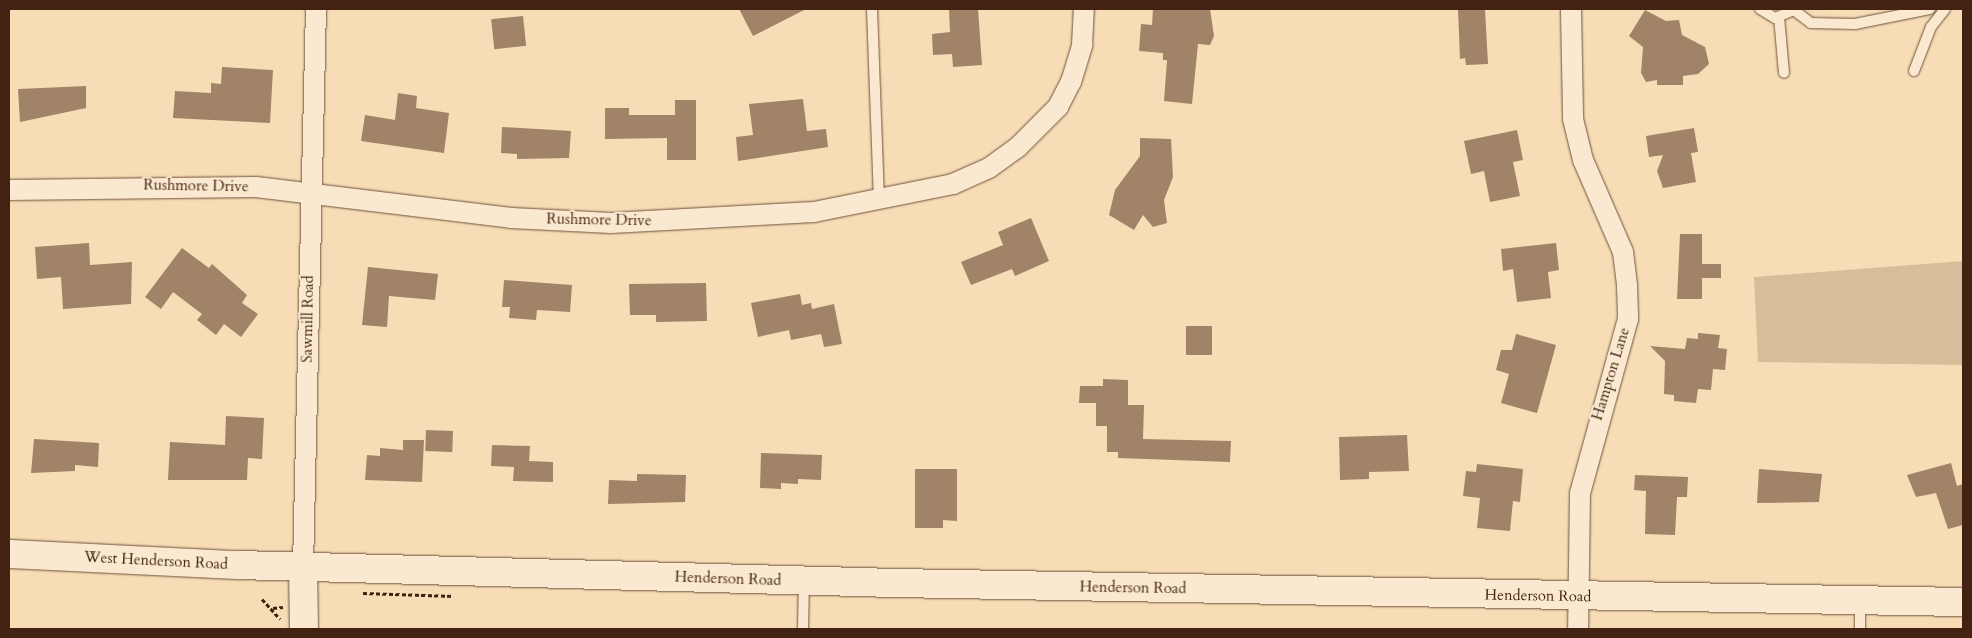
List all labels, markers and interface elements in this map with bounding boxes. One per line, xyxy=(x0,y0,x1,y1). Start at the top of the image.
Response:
street label: Rushmore Drive xyxy=(143,176,249,196)
street label: Rushmore Drive xyxy=(546,210,652,230)
street label: Sawmill Road xyxy=(298,275,318,363)
street label: Hampton Lane xyxy=(1588,325,1634,423)
street label: West Henderson Road xyxy=(84,548,228,574)
street label: Henderson Road xyxy=(674,568,782,590)
street label: Henderson Road xyxy=(1079,578,1187,598)
street label: Henderson Road xyxy=(1484,586,1592,606)

